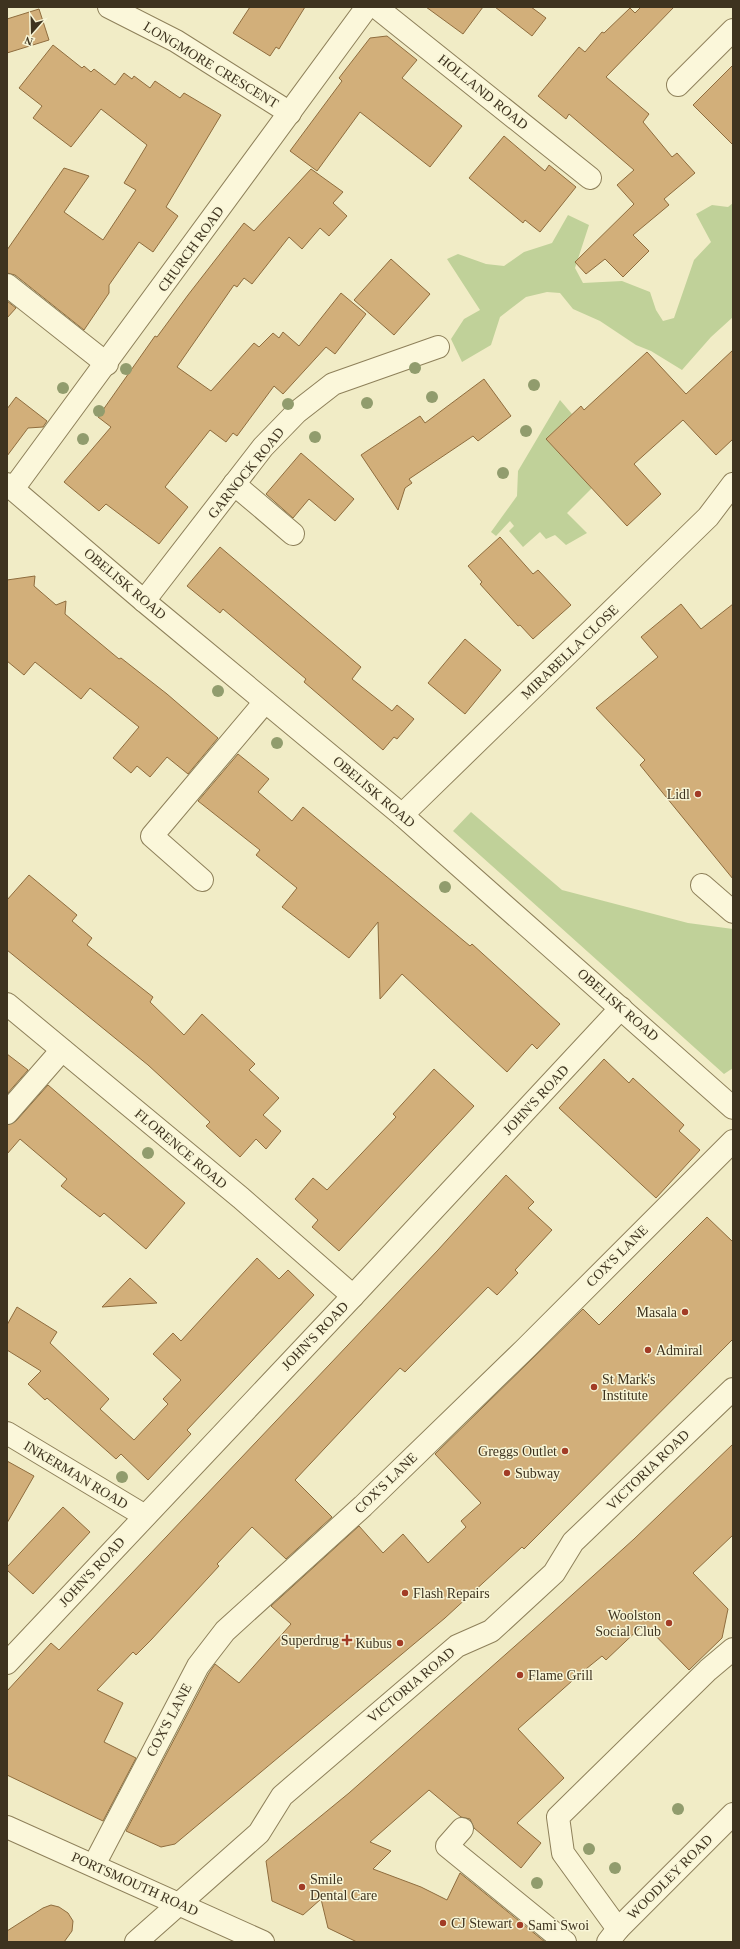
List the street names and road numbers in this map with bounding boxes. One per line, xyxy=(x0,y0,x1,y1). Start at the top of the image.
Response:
street label: LONGMORE CRESCENT xyxy=(141,19,281,111)
street label: HOLLAND ROAD xyxy=(435,51,531,133)
street label: CHURCH ROAD xyxy=(155,204,227,294)
street label: GARNOCK ROAD xyxy=(205,425,287,521)
street label: OBELISK ROAD xyxy=(81,545,169,623)
street label: MIRABELLA CLOSE xyxy=(518,602,622,702)
street label: OBELISK ROAD xyxy=(330,753,418,831)
street label: OBELISK ROAD xyxy=(574,966,662,1044)
street label: JOHN'S ROAD xyxy=(500,1062,572,1138)
street label: FLORENCE ROAD xyxy=(132,1106,230,1192)
street label: COX'S LANE xyxy=(583,1222,651,1290)
street label: JOHN'S ROAD xyxy=(279,1299,351,1373)
street label: VICTORIA ROAD xyxy=(604,1427,692,1513)
street label: INKERMAN ROAD xyxy=(21,1438,131,1512)
street label: COX'S LANE xyxy=(352,1450,420,1516)
street label: JOHN'S ROAD xyxy=(56,1534,128,1610)
street label: VICTORIA ROAD xyxy=(364,1644,458,1726)
street label: COX'S LANE xyxy=(143,1681,195,1759)
street label: WOODLEY ROAD xyxy=(625,1832,715,1922)
street label: PORTSMOUTH ROAD xyxy=(69,1849,201,1919)

